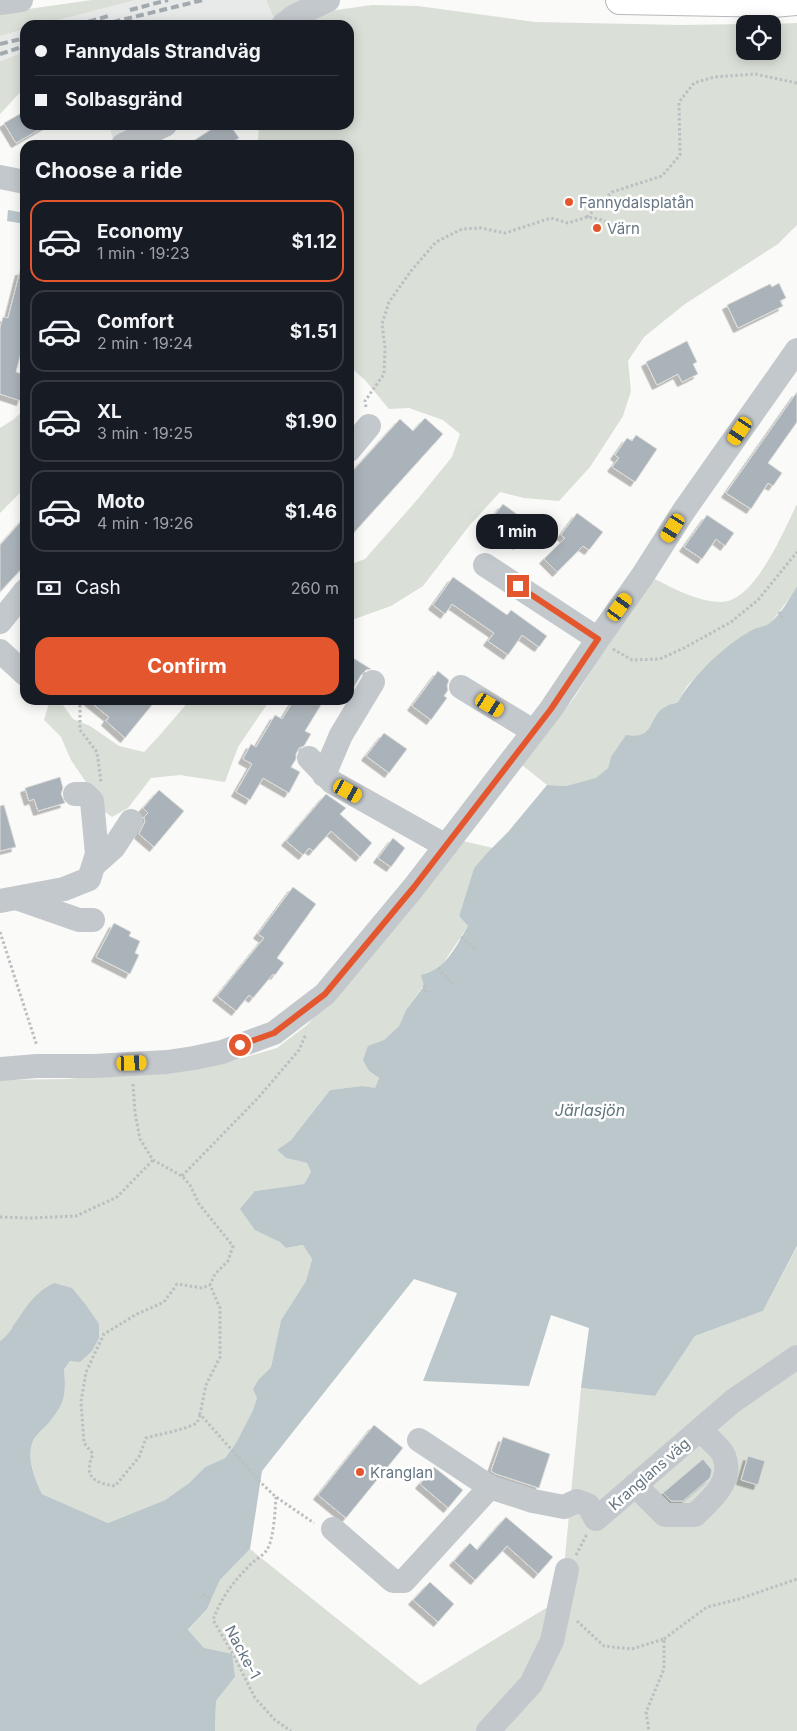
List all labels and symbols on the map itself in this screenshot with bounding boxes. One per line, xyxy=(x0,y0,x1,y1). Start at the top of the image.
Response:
place label: Fannydalsplatån xyxy=(579,193,694,212)
marker: Fannydalsplatån xyxy=(563,196,575,208)
place label: Värn xyxy=(607,219,640,238)
marker: Värn xyxy=(591,222,603,234)
car xyxy=(725,414,754,448)
car xyxy=(658,511,687,545)
callout: 1 min xyxy=(477,514,559,548)
route end xyxy=(507,575,529,597)
car xyxy=(605,590,634,624)
car xyxy=(473,691,506,719)
car xyxy=(331,777,364,805)
route start xyxy=(229,1034,251,1056)
car xyxy=(116,1055,147,1071)
water label: Järlasjön xyxy=(555,1100,625,1120)
street label: Kranglans väg xyxy=(605,1434,693,1514)
place label: Kranglan xyxy=(370,1463,433,1482)
marker: Kranglan xyxy=(354,1466,366,1478)
street label: Nacke-1 xyxy=(221,1622,265,1682)

